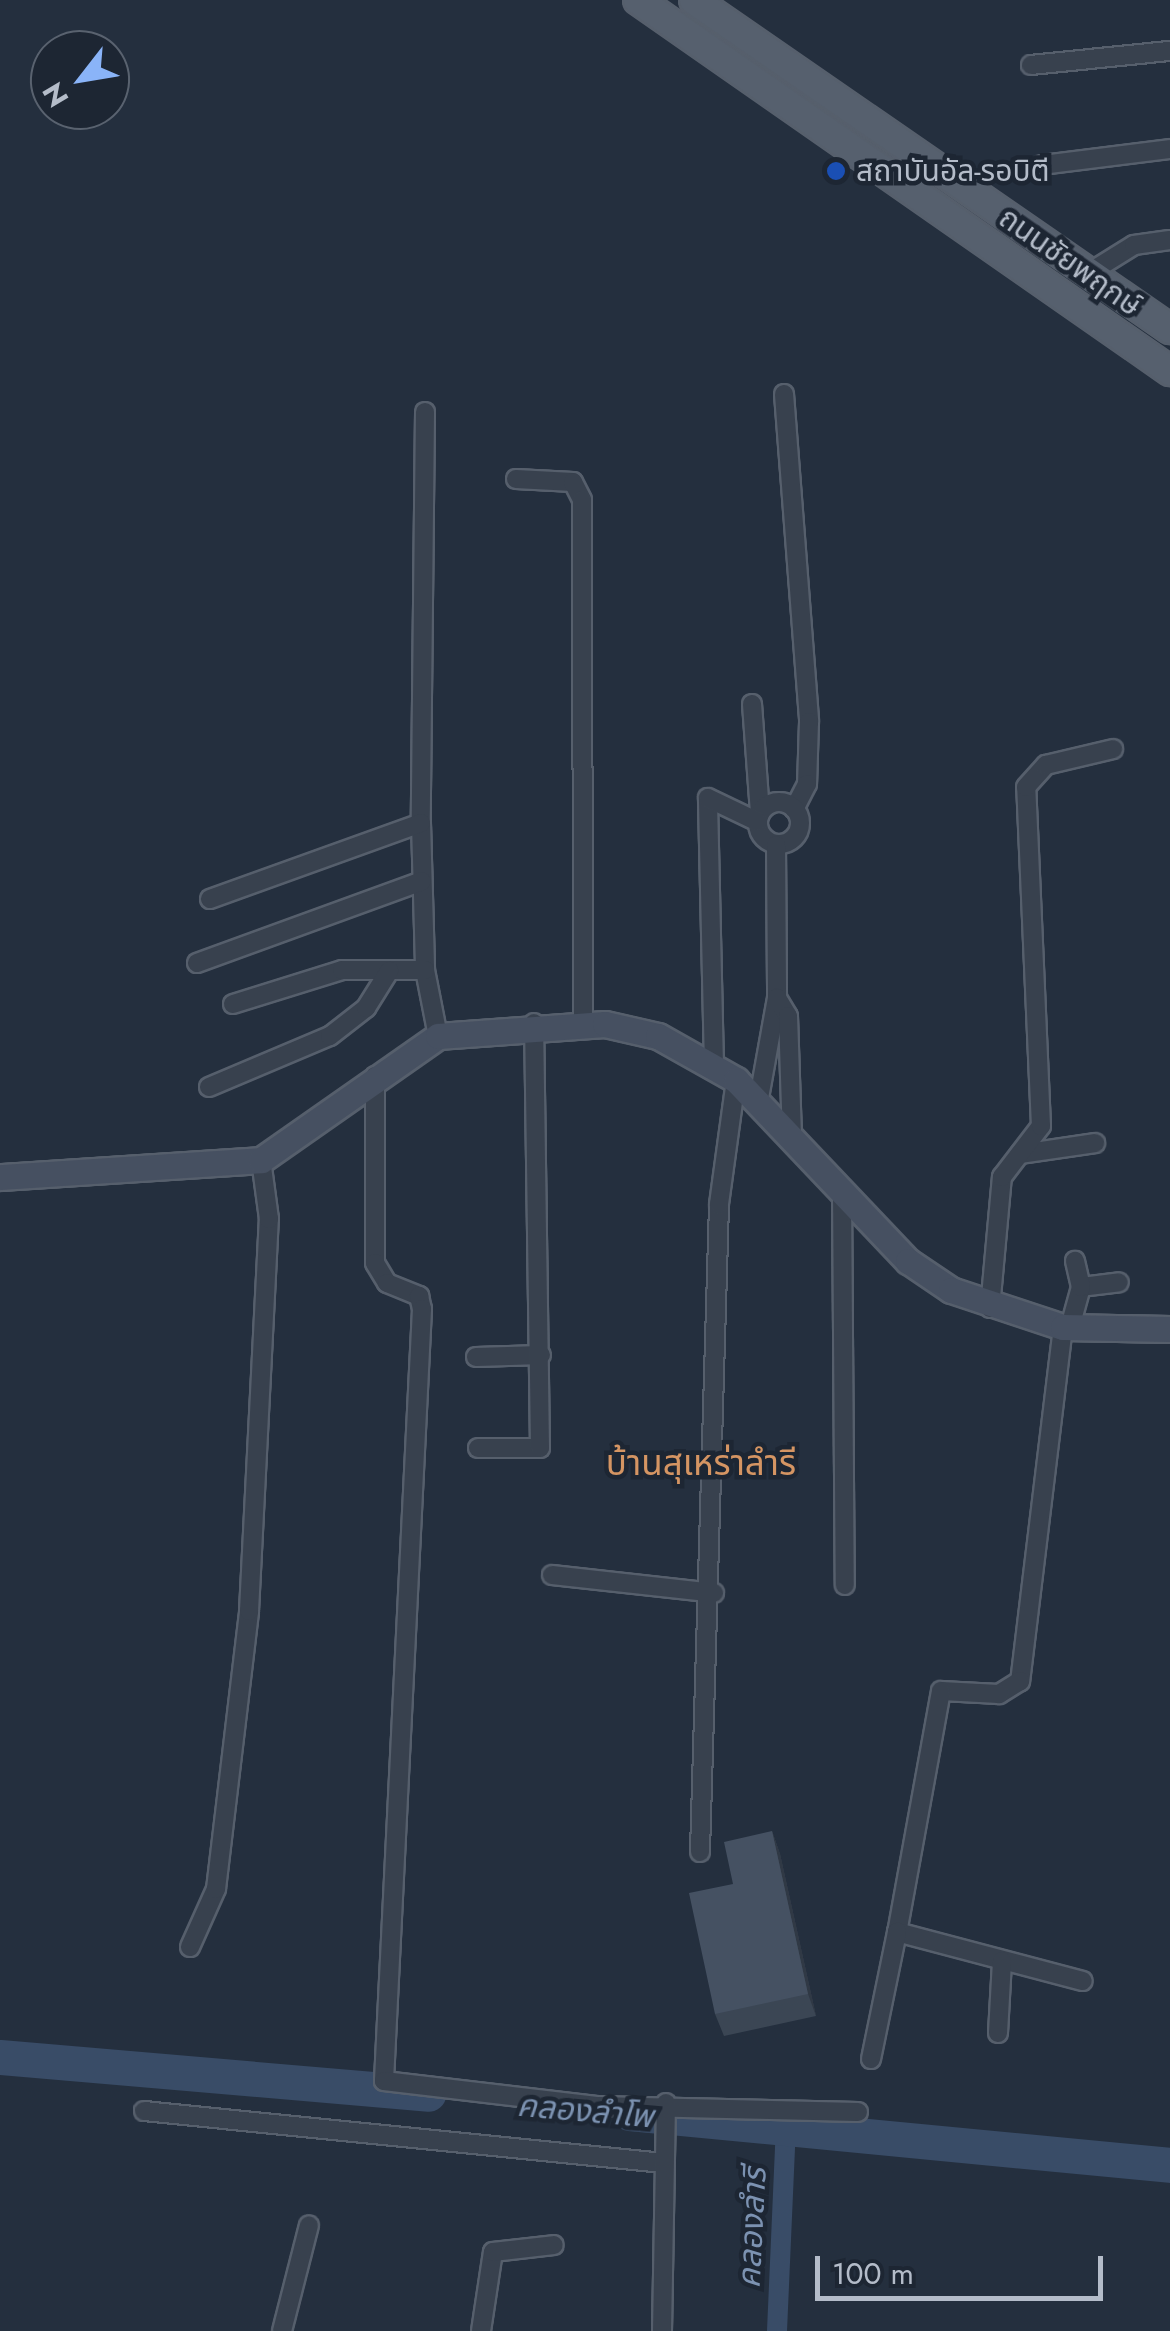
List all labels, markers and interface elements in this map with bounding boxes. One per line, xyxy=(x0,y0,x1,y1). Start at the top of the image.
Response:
north arrow xyxy=(30,30,130,130)
text: N xyxy=(32,75,79,115)
place label: สถาบันอัล-รอบิตี xyxy=(856,153,1050,189)
marker: สถาบันอัล-รอบิตี xyxy=(825,160,847,182)
street label: ถนนชัยพฤกษ์ xyxy=(992,200,1148,324)
district label: บ้านสุเหร่าลำรี xyxy=(606,1442,796,1484)
water label: คลองลำโพ xyxy=(515,2086,655,2136)
water label: คลองลำรี xyxy=(730,2167,774,2289)
scale bar xyxy=(820,2236,1108,2298)
text: 100 m xyxy=(832,2252,914,2295)

